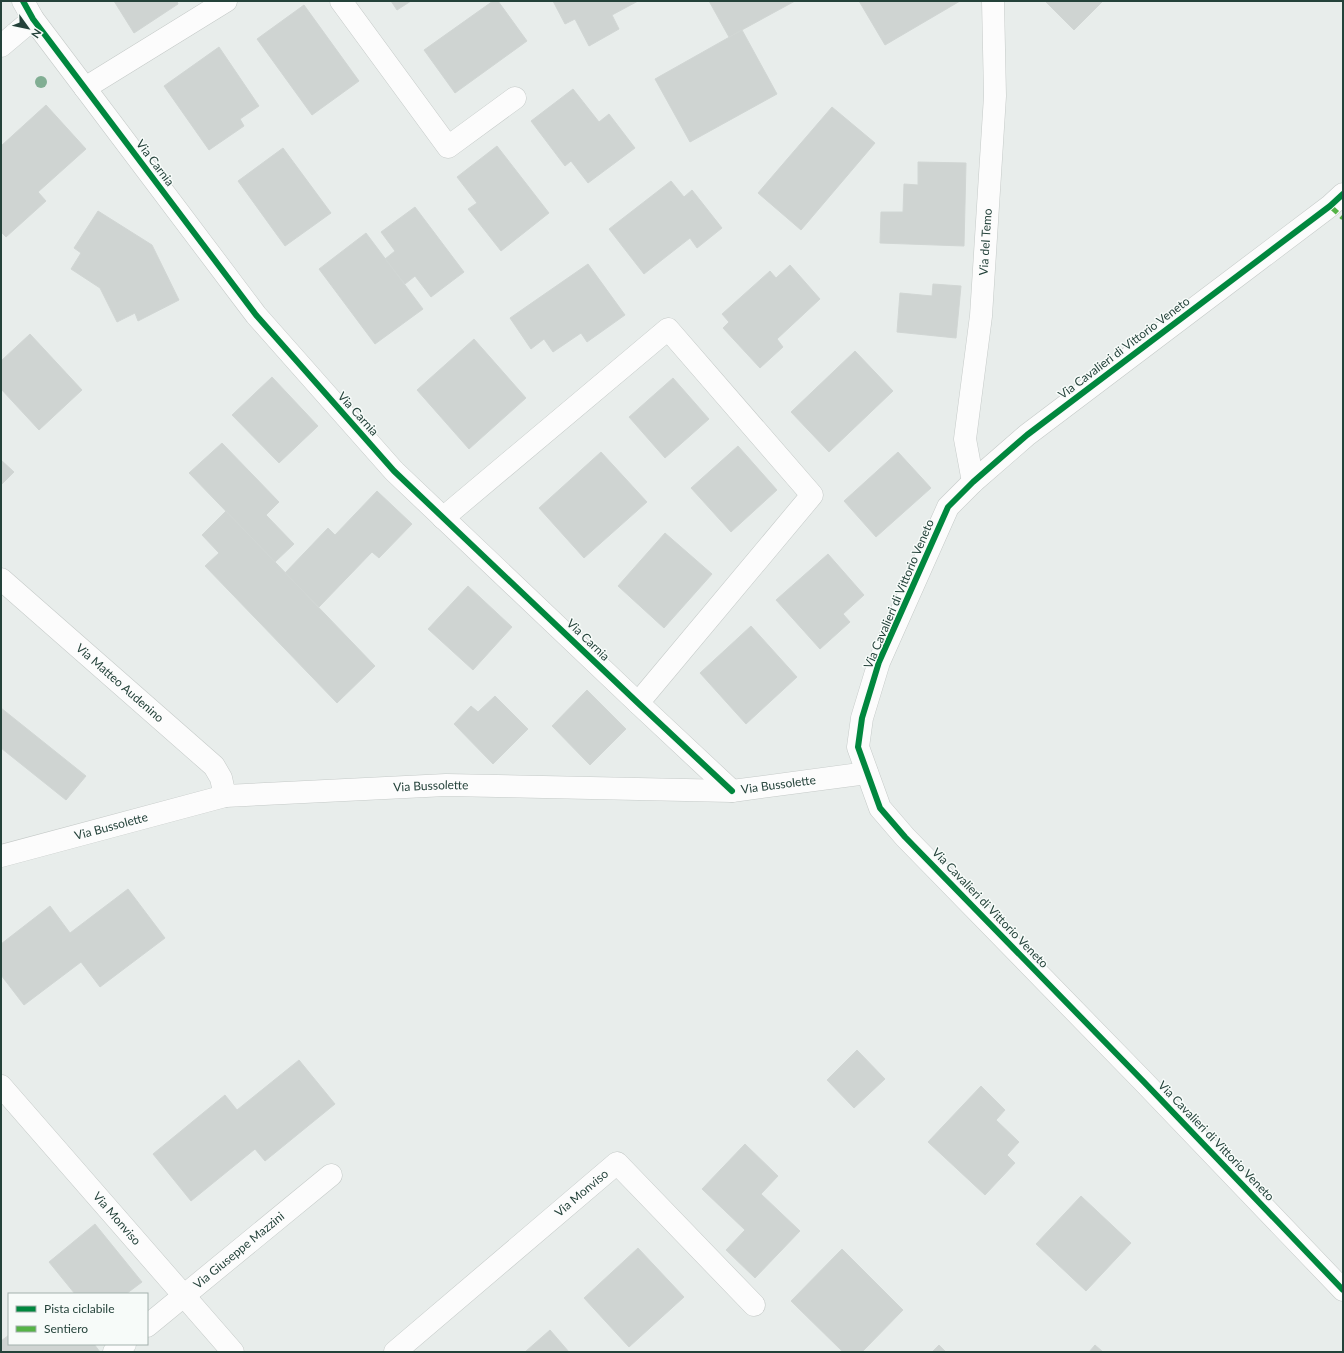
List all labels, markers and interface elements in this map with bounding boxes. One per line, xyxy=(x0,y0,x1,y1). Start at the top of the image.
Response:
north arrow xyxy=(8,8,48,48)
text: N xyxy=(29,27,45,41)
street label: Via Carnia xyxy=(133,137,178,189)
street label: Via del Temo xyxy=(976,208,995,276)
street label: Via Cavalieri di Vittorio Veneto xyxy=(1055,293,1193,402)
street label: Via Carnia xyxy=(335,389,382,439)
street label: Via Cavalieri di Vittorio Veneto xyxy=(860,517,937,671)
street label: Via Carnia xyxy=(564,616,613,664)
street label: Via Matteo Audenino xyxy=(73,640,167,726)
street label: Via Bussolette xyxy=(740,772,817,797)
street label: Via Bussolette xyxy=(393,777,469,795)
street label: Via Bussolette xyxy=(73,809,149,843)
street label: Via Cavalieri di Vittorio Veneto xyxy=(929,845,1052,971)
street label: Via Cavalieri di Vittorio Veneto xyxy=(1155,1078,1278,1204)
street label: Via Monviso xyxy=(551,1166,611,1220)
street label: Via Monviso xyxy=(90,1189,144,1248)
street label: Via Giuseppe Mazzini xyxy=(190,1208,287,1292)
legend xyxy=(8,1293,148,1345)
text: Pista ciclabile xyxy=(44,1301,115,1316)
text: Sentiero xyxy=(44,1321,88,1336)

